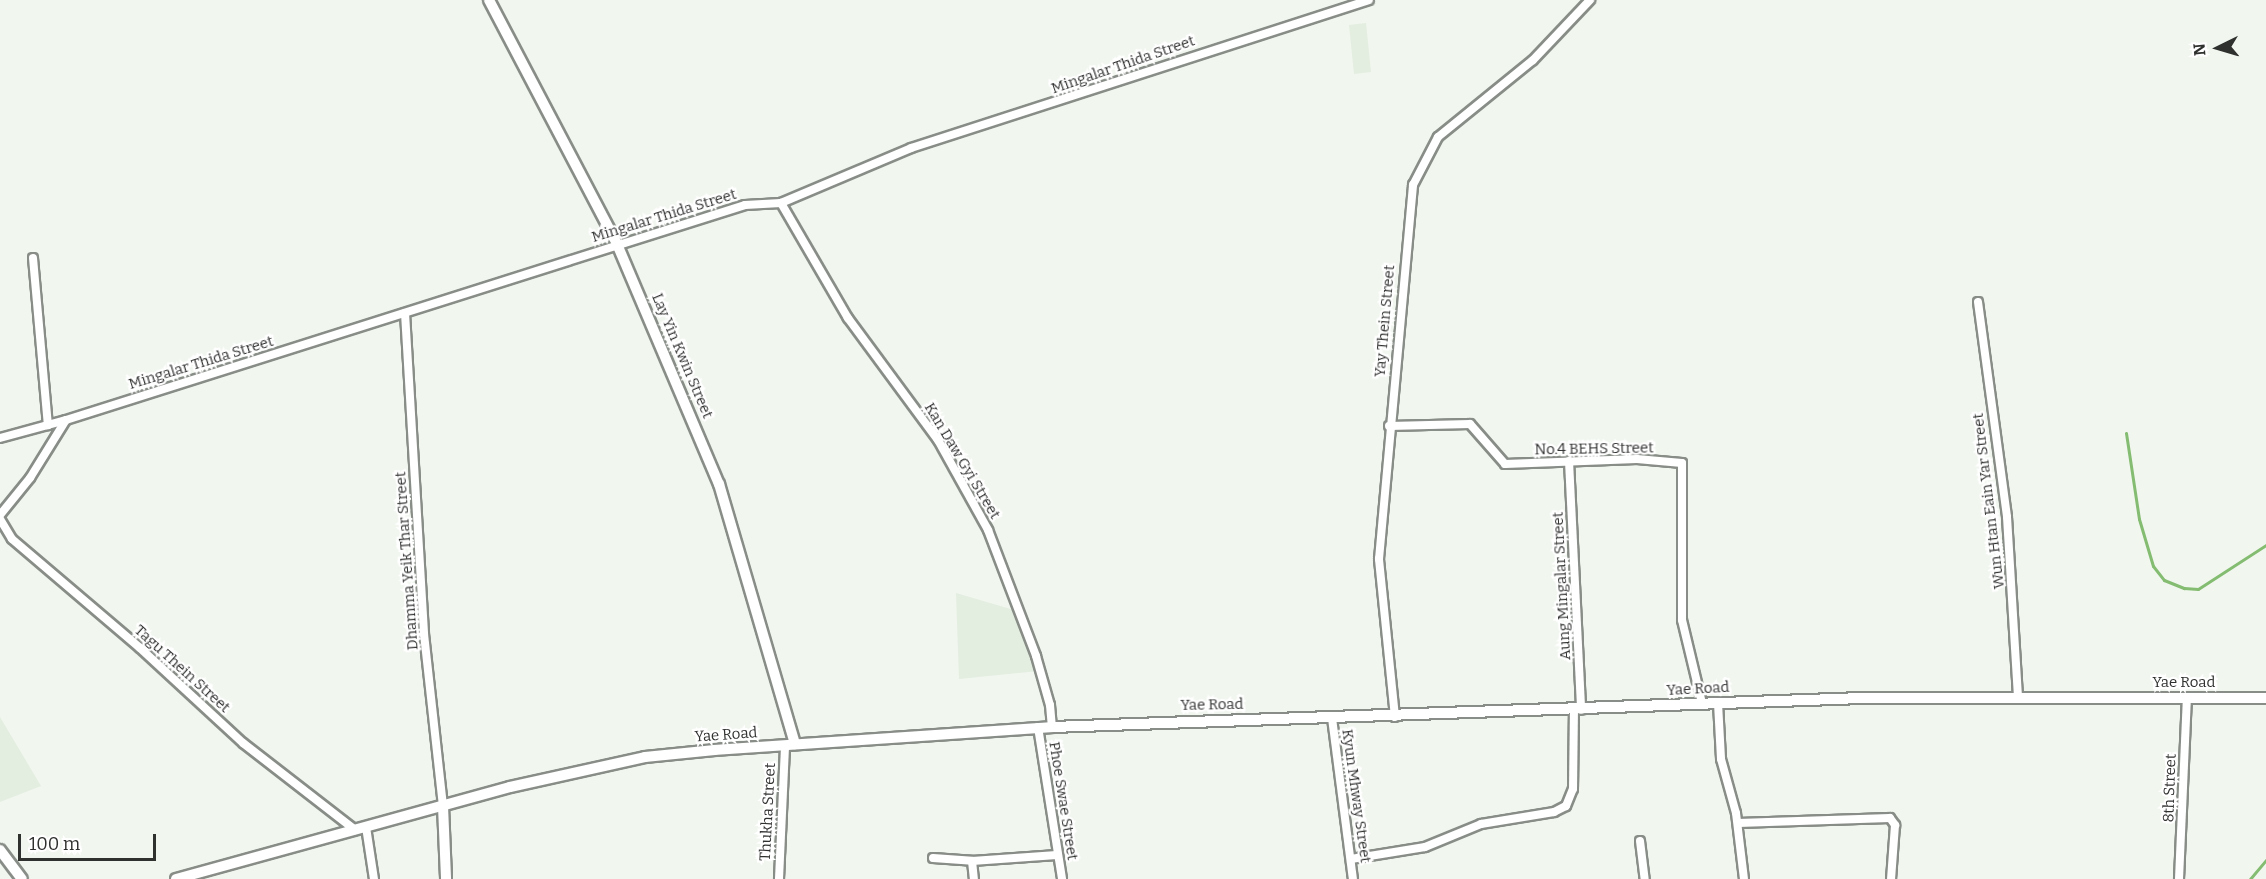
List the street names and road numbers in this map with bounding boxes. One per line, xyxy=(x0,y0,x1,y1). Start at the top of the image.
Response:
street label: Mingalar Thida Street xyxy=(1049,32,1197,98)
street label: Mingalar Thida Street xyxy=(589,185,739,247)
street label: Yay Thein Street xyxy=(1371,264,1399,378)
street label: Lay Yin Kwin Street xyxy=(648,291,716,421)
street label: Mingalar Thida Street xyxy=(126,332,276,394)
street label: Kan Daw Gyi Street xyxy=(920,400,1004,522)
street label: Wun Htan Eain Yar Street xyxy=(1969,412,2009,590)
street label: No.4 BEHS Street xyxy=(1534,439,1654,459)
street label: Dhamma Yeik Thar Street xyxy=(392,471,422,651)
street label: Aung Mingalar Street xyxy=(1549,511,1575,661)
street label: Tagu Thein Street xyxy=(131,621,233,717)
street label: Yae Road xyxy=(2153,674,2215,692)
street label: Yae Road xyxy=(1666,678,1730,700)
street label: Yae Road xyxy=(1180,695,1244,715)
street label: Yae Road xyxy=(694,724,758,746)
street label: Kyun Mhway Street xyxy=(1338,728,1374,864)
street label: Phoe Swae Street xyxy=(1045,740,1081,862)
street label: 8th Street xyxy=(2160,753,2180,823)
street label: Thukha Street xyxy=(756,762,780,862)

